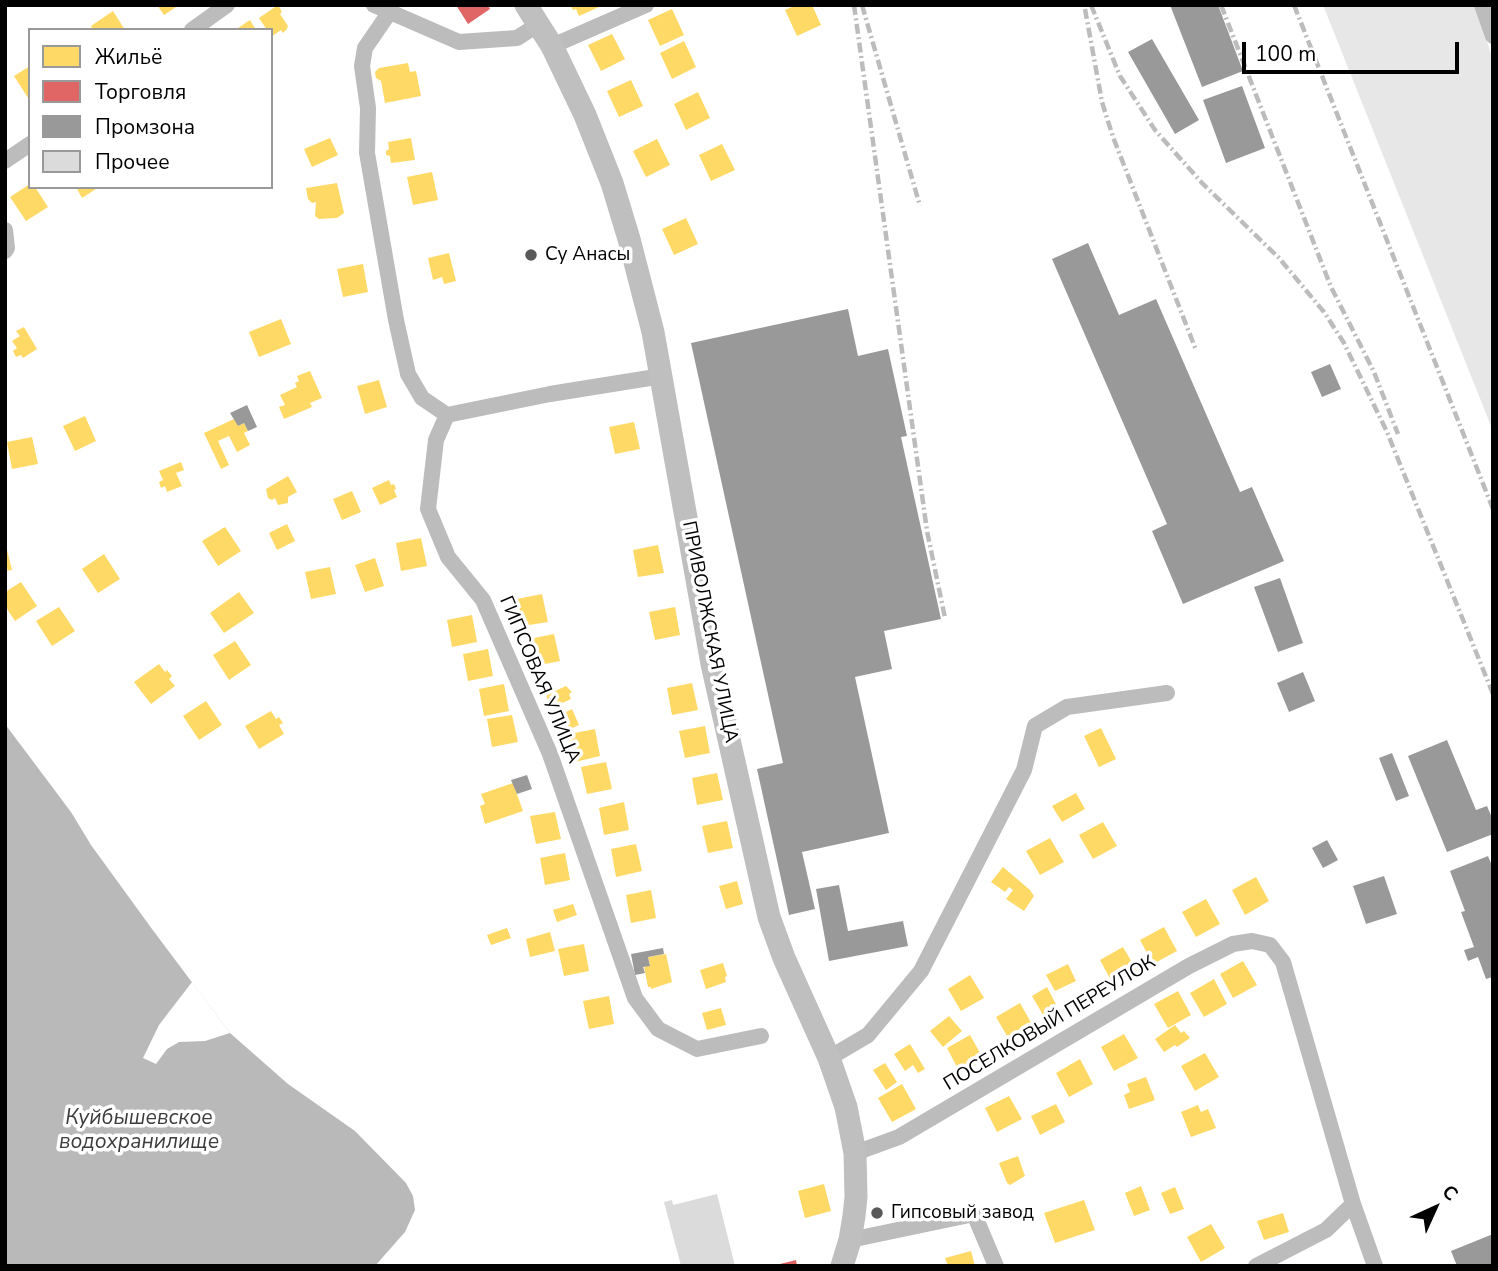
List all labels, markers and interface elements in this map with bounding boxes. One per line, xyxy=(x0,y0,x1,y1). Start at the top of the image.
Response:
legend xyxy=(28,28,273,189)
scale bar xyxy=(1246,28,1463,72)
text: 100 m xyxy=(1255,40,1316,68)
text: Жильё xyxy=(95,43,162,71)
text: Торговля xyxy=(95,78,186,106)
text: Промзона xyxy=(95,113,195,141)
text: Прочее xyxy=(95,148,170,176)
place label: Су Анасы xyxy=(545,244,630,266)
marker: Су Анасы xyxy=(523,247,539,263)
street label: ПРИВОЛЖСКАЯ УЛИЦА xyxy=(676,519,742,745)
street label: ГИПСОВАЯ УЛИЦА xyxy=(493,593,585,767)
street label: ПОСЕЛКОВЫЙ ПЕРЕУЛОК xyxy=(940,952,1160,1096)
water label: Куйбышевское водохранилище xyxy=(59,1106,219,1156)
north arrow xyxy=(1400,1173,1470,1243)
text: С xyxy=(1436,1179,1464,1207)
place label: Гипсовый завод xyxy=(891,1202,1034,1224)
marker: Гипсовый завод xyxy=(869,1205,885,1221)

